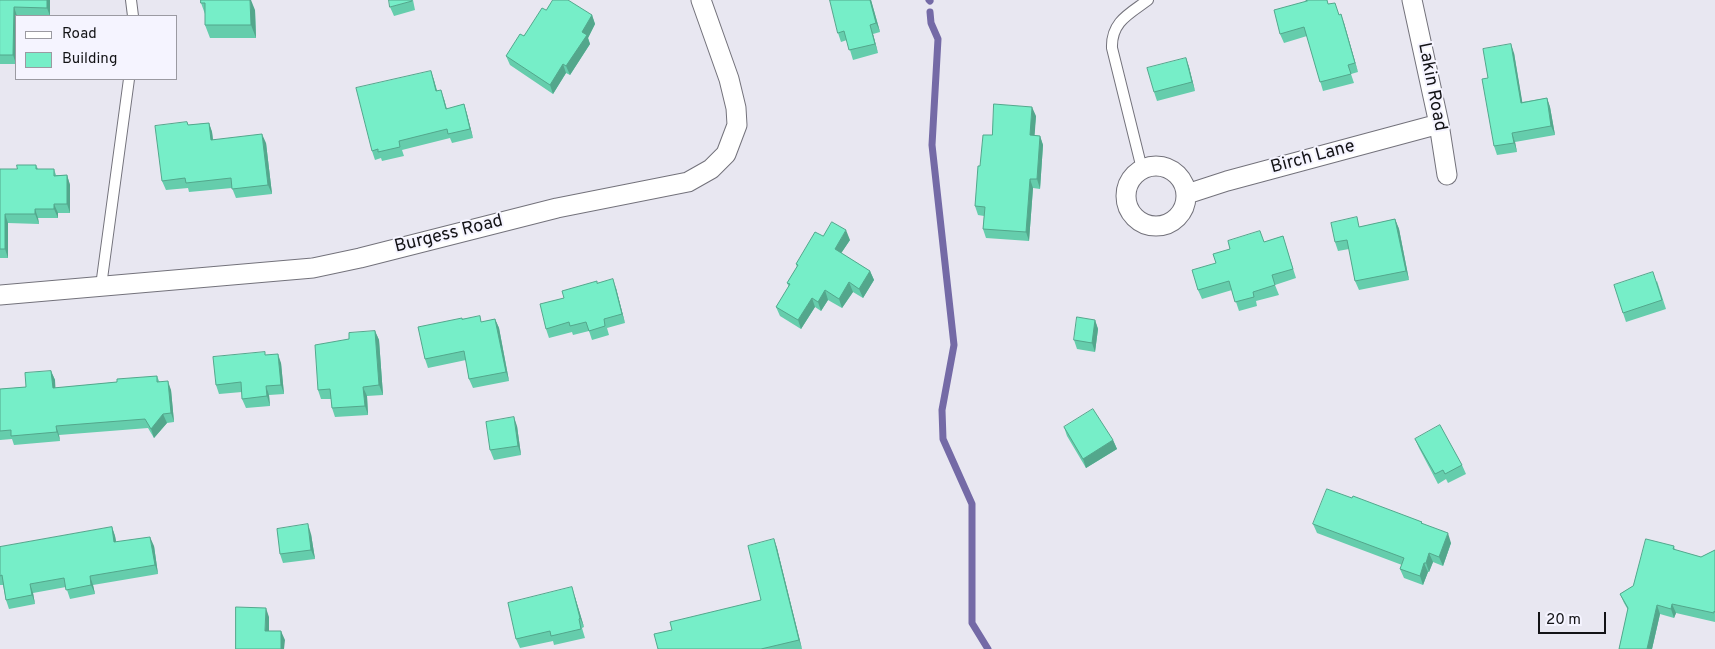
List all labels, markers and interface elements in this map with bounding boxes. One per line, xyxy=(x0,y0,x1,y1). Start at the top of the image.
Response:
legend xyxy=(15,15,178,80)
text: Road xyxy=(62,25,97,44)
street label: Lakin Road xyxy=(1412,41,1450,133)
text: Building xyxy=(62,50,117,69)
street label: Birch Lane xyxy=(1269,136,1357,180)
street label: Burgess Road xyxy=(393,211,505,259)
scale bar xyxy=(1540,602,1608,634)
text: 20 m xyxy=(1546,611,1581,630)

